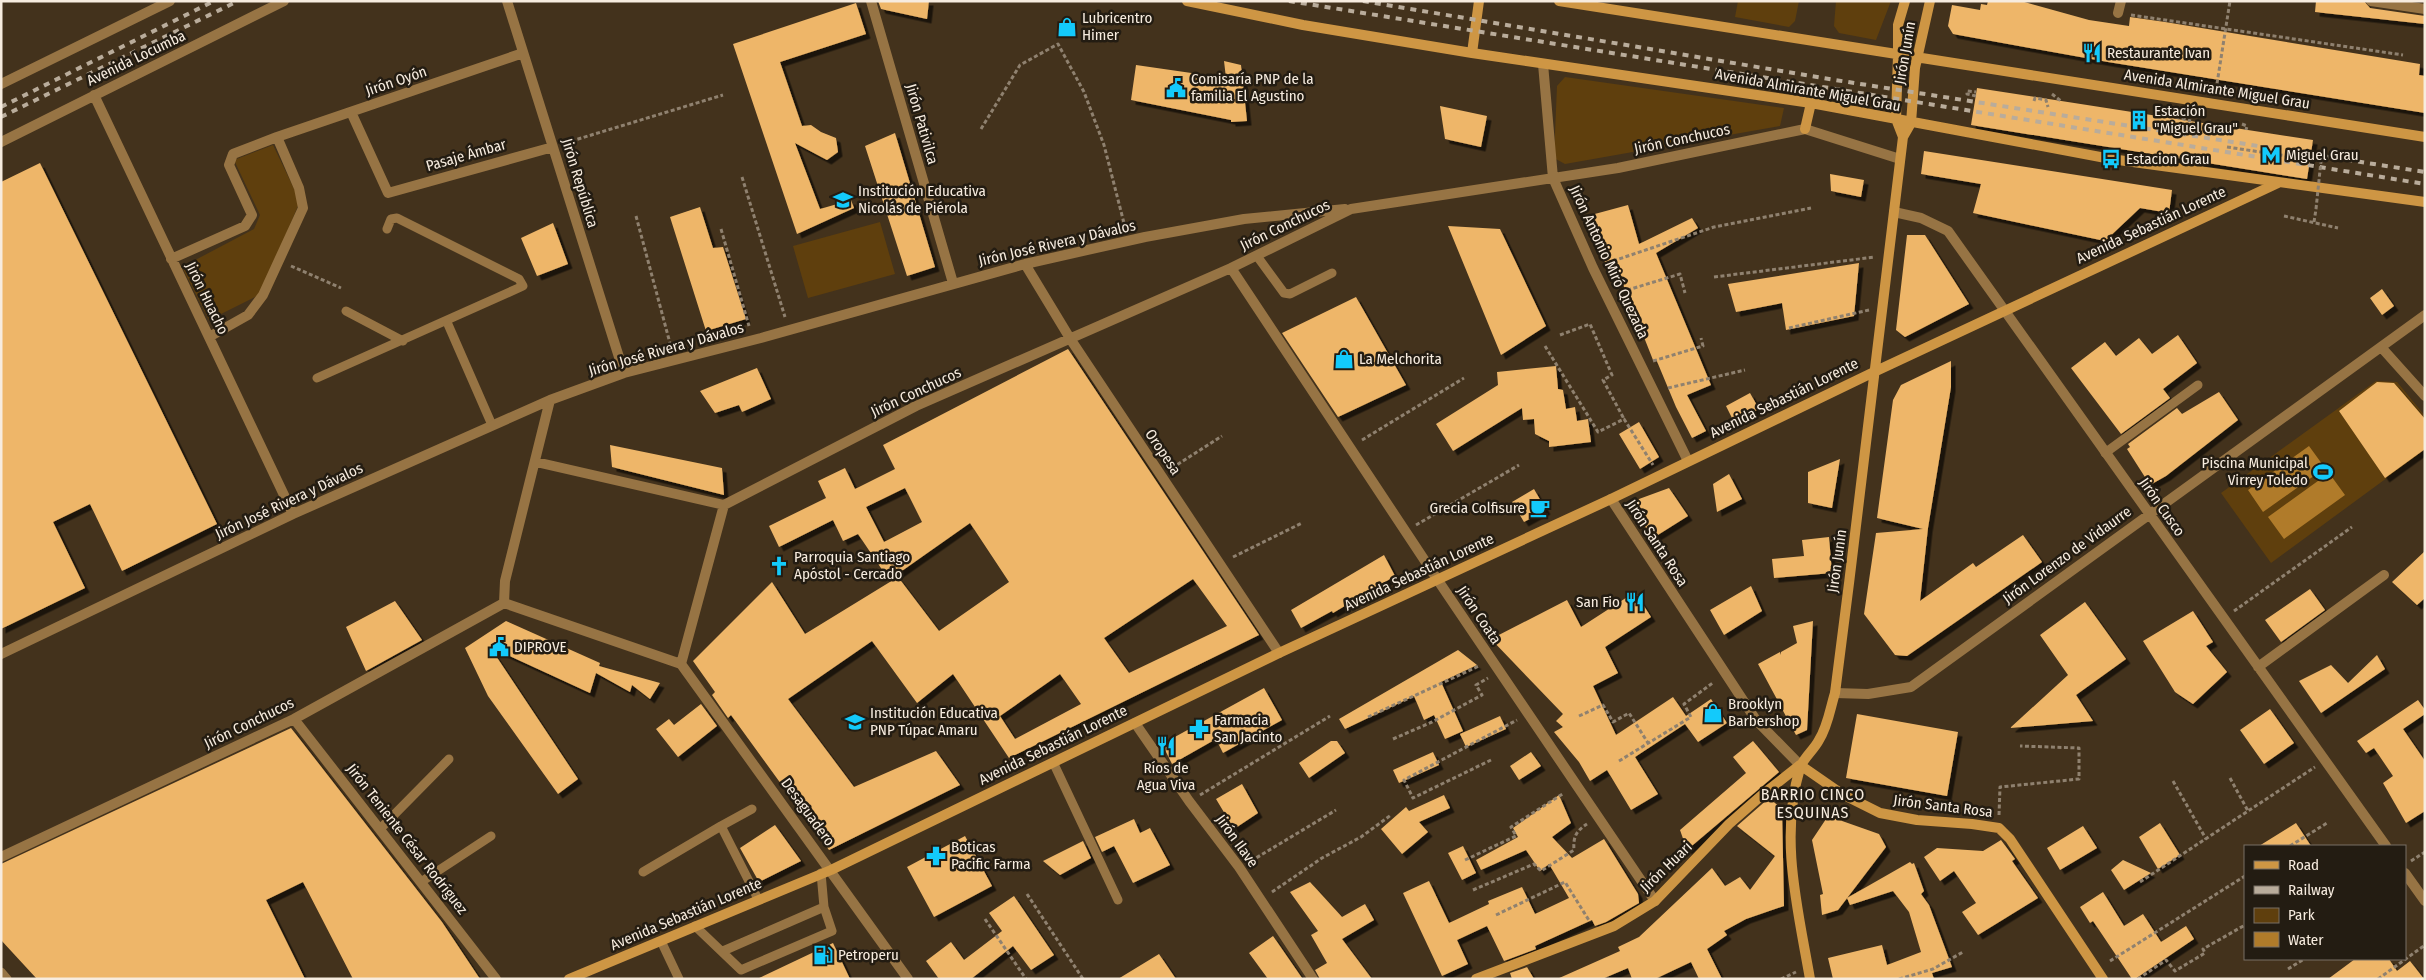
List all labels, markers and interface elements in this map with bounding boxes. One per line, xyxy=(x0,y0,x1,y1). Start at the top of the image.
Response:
place label: Lubricentro Himer xyxy=(1082,9,1152,44)
shop icon: Lubricentro Himer xyxy=(1056,16,1078,38)
street label: Jirón Junín xyxy=(1891,20,1919,86)
street label: Avenida Locumba xyxy=(84,26,188,90)
restaurant icon: Restaurante Ivan xyxy=(2081,42,2103,64)
place label: Restaurante Ivan xyxy=(2107,44,2210,62)
street label: Jirón Oyón xyxy=(363,62,429,100)
street label: Avenida Almirante Miguel Grau xyxy=(1714,65,1902,115)
street label: Avenida Almirante Miguel Grau xyxy=(2123,65,2311,113)
place label: Comisaría PNP de la familia El Agustino xyxy=(1191,70,1314,105)
public building icon: Comisaría PNP de la familia El Agustino xyxy=(1165,77,1187,99)
street label: Jirón Pativilca xyxy=(902,82,942,166)
place label: Estación "Miguel Grau" xyxy=(2154,102,2238,137)
building icon: Estación "Miguel Grau" xyxy=(2128,109,2150,131)
street label: Jirón Conchucos xyxy=(1632,120,1732,158)
street label: Pasaje Ámbar xyxy=(424,135,509,175)
street label: Jirón República xyxy=(558,136,602,230)
metro station icon: Miguel Grau xyxy=(2260,144,2282,166)
place label: Miguel Grau xyxy=(2286,146,2359,164)
bus stop icon: Estacion Grau xyxy=(2100,148,2122,170)
place label: Estacion Grau xyxy=(2126,150,2210,168)
place label: Institución Educativa Nicolás de Piérola xyxy=(858,182,986,217)
street label: Jirón Antonio Miró Quezada xyxy=(1566,182,1652,342)
street label: Avenida Sebastián Lorente xyxy=(2073,182,2229,268)
school or university icon: Institución Educativa Nicolás de Piérola xyxy=(832,189,854,211)
street label: Jirón Conchucos xyxy=(1237,195,1333,255)
street label: Jirón José Rivera y Dávalos xyxy=(977,216,1137,270)
street label: Jirón Huacho xyxy=(182,259,232,337)
street label: Jirón José Rivera y Dávalos xyxy=(586,318,746,380)
shop icon: La Melchorita xyxy=(1333,348,1355,370)
place label: La Melchorita xyxy=(1359,350,1442,368)
street label: Avenida Sebastián Lorente xyxy=(1707,354,1861,442)
street label: Jirón Conchucos xyxy=(868,363,964,421)
street label: Oropesa xyxy=(1141,426,1185,478)
place label: Piscina Municipal Virrey Toledo xyxy=(2202,454,2308,489)
street label: Jirón José Rivera y Dávalos xyxy=(212,459,366,543)
sports icon: Piscina Municipal Virrey Toledo xyxy=(2312,461,2334,483)
street label: Jirón Cusco xyxy=(2135,474,2189,540)
street label: Jirón Santa Rosa xyxy=(1622,496,1692,590)
cafe icon: Grecia Colfisure xyxy=(1529,497,1551,519)
place label: Grecia Colfisure xyxy=(1430,499,1525,517)
street label: Jirón Lorenzo de Vidaurre xyxy=(1999,502,2135,608)
street label: Jirón Junín xyxy=(1824,528,1850,594)
street label: Avenida Sebastián Lorente xyxy=(1341,529,1497,615)
place label: Parroquia Santiago Apóstol - Cercado xyxy=(794,548,910,583)
church icon: Parroquia Santiago Apóstol - Cercado xyxy=(768,555,790,577)
street label: Jirón Coata xyxy=(1453,582,1505,648)
restaurant icon: San Fio xyxy=(1624,591,1646,613)
place label: San Fio xyxy=(1576,593,1620,611)
public building icon: DIPROVE xyxy=(488,636,510,658)
place label: DIPROVE xyxy=(514,638,567,656)
street label: Jirón Conchucos xyxy=(201,693,297,753)
place label: Brooklyn Barbershop xyxy=(1728,695,1799,730)
street label: Avenida Sebastián Lorente xyxy=(976,701,1130,789)
shop icon: Brooklyn Barbershop xyxy=(1702,702,1724,724)
place label: Institución Educativa PNP Túpac Amaru xyxy=(870,704,998,739)
school or university icon: Institución Educativa PNP Túpac Amaru xyxy=(844,711,866,733)
place label: Farmacia San Jacinto xyxy=(1214,711,1282,746)
pharmacy icon: Farmacia San Jacinto xyxy=(1188,718,1210,740)
restaurant icon: Ríos de Agua Viva xyxy=(1155,735,1177,757)
place label: Ríos de Agua Viva xyxy=(1137,759,1195,794)
street label: Jirón Teniente César Rodríguez xyxy=(343,760,471,918)
street label: Desaguadero xyxy=(777,774,839,850)
district label: BARRIO CINCO ESQUINAS xyxy=(1761,785,1865,822)
street label: Jirón Santa Rosa xyxy=(1892,791,1994,821)
street label: Jirón Ilave xyxy=(1212,811,1262,871)
place label: Boticas Pacific Farma xyxy=(951,838,1031,873)
street label: Jirón Huari xyxy=(1636,838,1696,896)
pharmacy icon: Boticas Pacific Farma xyxy=(925,845,947,867)
legend xyxy=(2244,845,2406,960)
text: Road xyxy=(2288,856,2319,874)
street label: Avenida Sebastián Lorente xyxy=(608,874,764,954)
text: Railway xyxy=(2288,881,2335,899)
text: Park xyxy=(2288,906,2315,924)
text: Water xyxy=(2288,931,2324,949)
fuel station icon: Petroperu xyxy=(812,944,834,966)
place label: Petroperu xyxy=(838,946,899,964)

